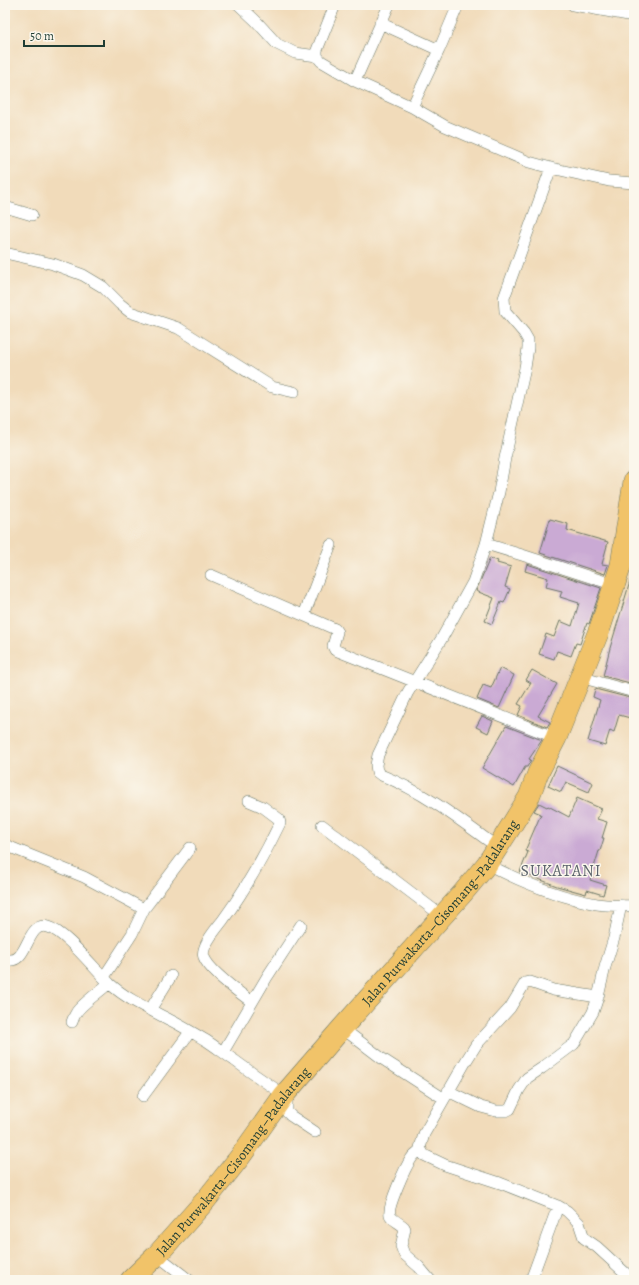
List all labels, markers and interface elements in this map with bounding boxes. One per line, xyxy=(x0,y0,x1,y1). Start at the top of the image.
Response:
scale bar xyxy=(24,22,104,48)
text: 50 m xyxy=(30,28,54,44)
street label: Jalan Purwakarta–Cisomang–Padalarang xyxy=(357,816,523,1010)
district label: SUKATANI xyxy=(520,860,602,882)
street label: Jalan Purwakarta–Cisomang–Padalarang xyxy=(152,1062,314,1259)

